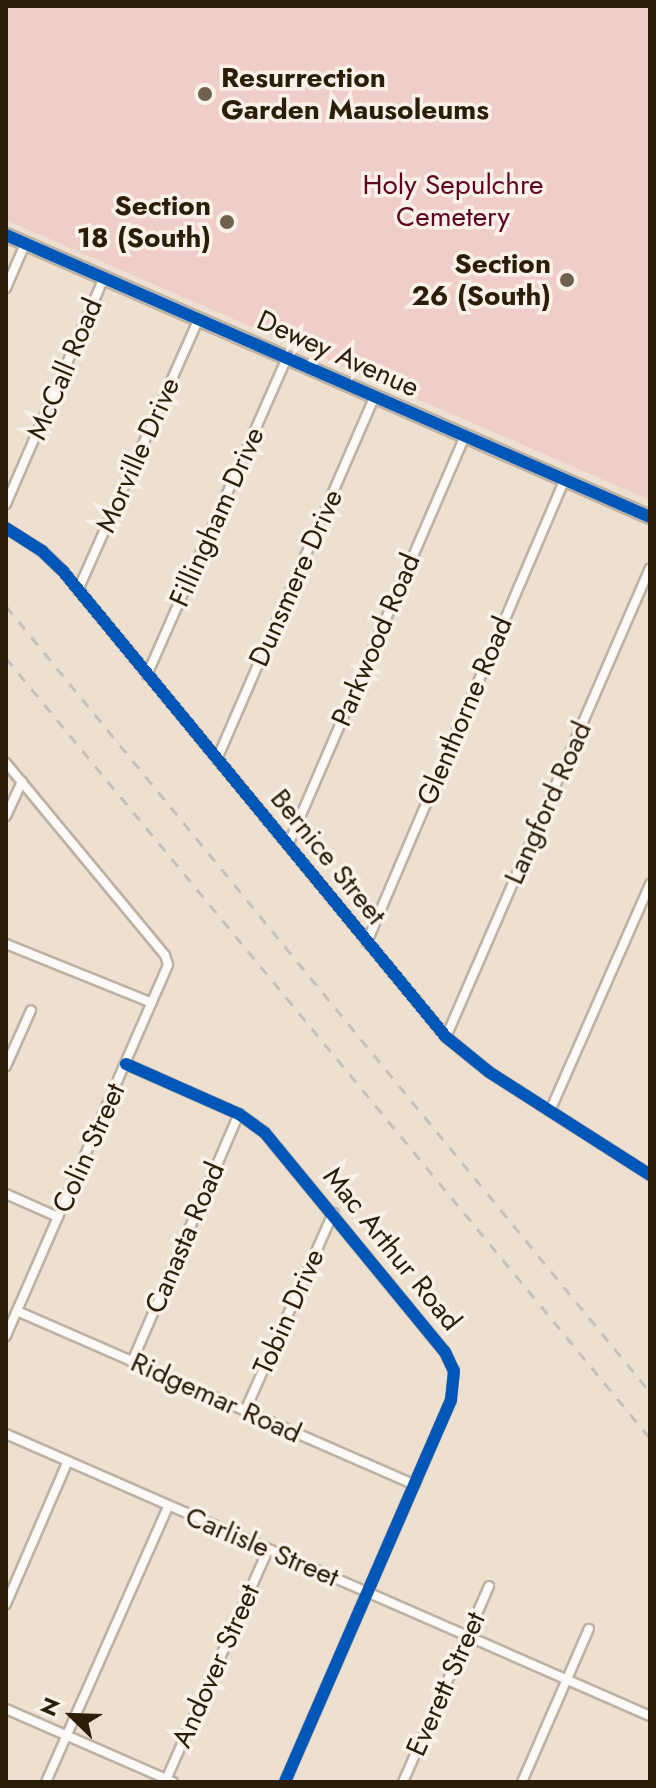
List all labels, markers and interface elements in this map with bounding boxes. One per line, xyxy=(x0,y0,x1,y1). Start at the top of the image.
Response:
place label: Resurrection Garden Mausoleums xyxy=(221,61,489,127)
marker: Resurrection Garden Mausoleums xyxy=(196,85,214,103)
park label: Holy Sepulchre Cemetery xyxy=(362,168,544,234)
place label: Section 18 (South) xyxy=(77,189,211,255)
marker: Section 18 (South) xyxy=(218,213,236,231)
place label: Section 26 (South) xyxy=(411,247,551,313)
marker: Section 26 (South) xyxy=(558,271,576,289)
street label: McCall Road xyxy=(20,293,110,445)
street label: Dewey Avenue xyxy=(252,303,424,405)
street label: Morville Drive xyxy=(89,372,187,538)
street label: Fillingham Drive xyxy=(162,422,272,612)
street label: Dunsmere Drive xyxy=(242,484,350,672)
street label: Parkwood Road xyxy=(325,549,427,731)
street label: Glenthorne Road xyxy=(410,612,520,810)
street label: Langford Road xyxy=(497,717,599,889)
street label: Bernice Street xyxy=(263,782,393,932)
street label: Colin Street xyxy=(46,1078,132,1218)
street label: Canasta Road xyxy=(138,1157,232,1319)
street label: Mac Arthur Road xyxy=(316,1161,468,1337)
street label: Tobin Drive xyxy=(246,1244,332,1380)
street label: Ridgemar Road xyxy=(126,1345,306,1451)
street label: Carlisle Street xyxy=(180,1500,344,1594)
street label: Andover Street xyxy=(165,1579,267,1753)
street label: Everett Street xyxy=(399,1607,493,1761)
north arrow xyxy=(32,1676,112,1756)
text: N xyxy=(32,1692,68,1721)

